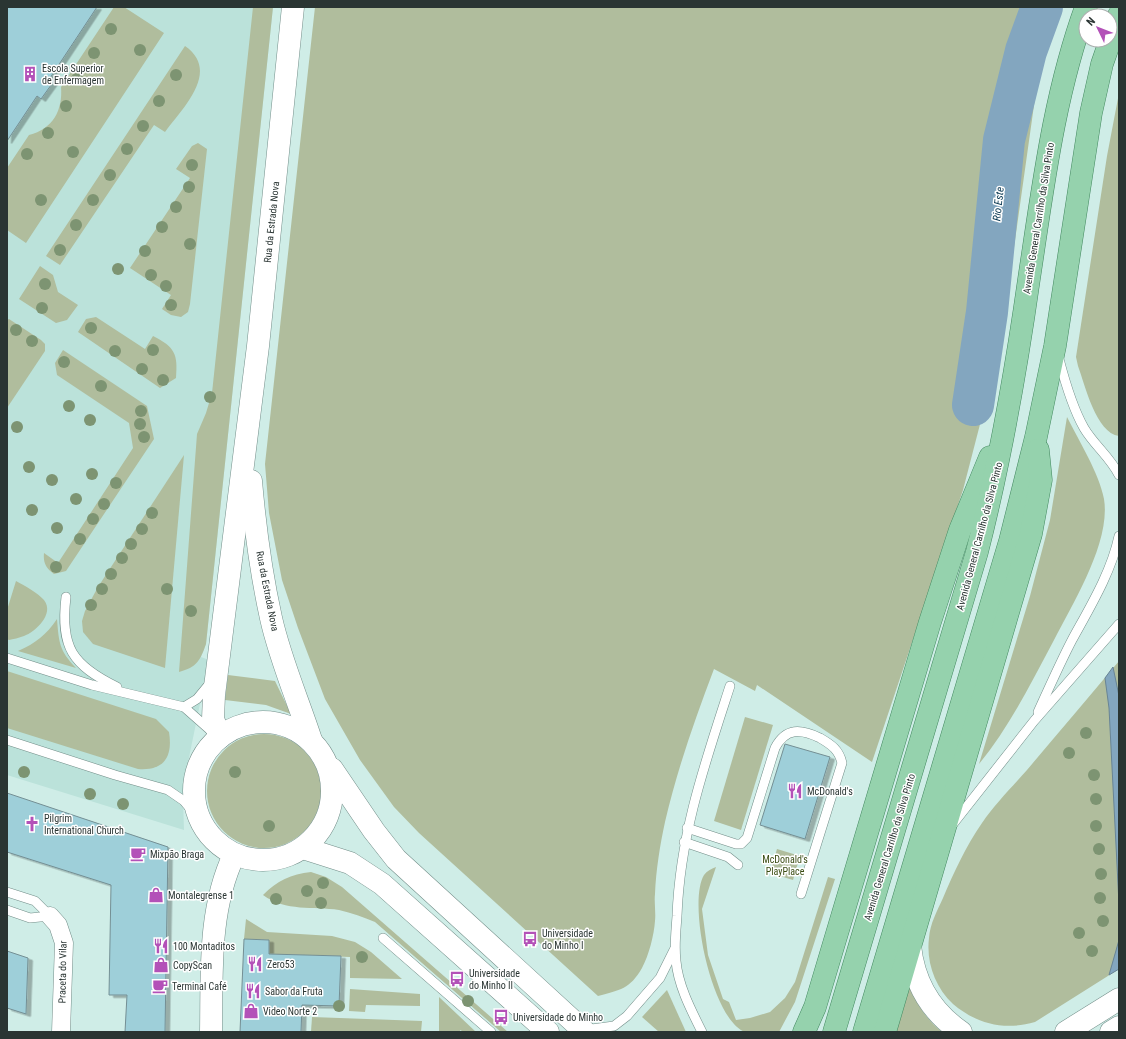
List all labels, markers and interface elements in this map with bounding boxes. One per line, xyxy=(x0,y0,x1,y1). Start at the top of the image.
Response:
north arrow xyxy=(1078,8,1118,48)
text: N xyxy=(1084,14,1098,28)
place label: Escola Superior de Enfermagem xyxy=(42,63,104,86)
building icon: Escola Superior de Enfermagem xyxy=(21,65,39,83)
street label: Avenida General Carrilho da Silva Pinto xyxy=(1021,142,1056,294)
street label: Rua da Estrada Nova xyxy=(262,181,281,263)
water label: Rio Este xyxy=(990,186,1007,222)
street label: Avenida General Carrilho da Silva Pinto xyxy=(954,461,1005,611)
street label: Rua da Estrada Nova xyxy=(254,550,281,632)
street label: Avenida General Carrilho da Silva Pinto xyxy=(862,772,917,922)
restaurant icon: McDonald's xyxy=(786,782,804,800)
place label: McDonald's xyxy=(807,786,853,797)
place label: Pilgrim International Church xyxy=(44,813,124,836)
church icon: Pilgrim International Church xyxy=(23,815,41,833)
cafe icon: Mixpão Braga xyxy=(129,845,147,863)
place label: Mixpão Braga xyxy=(150,849,204,860)
park label: McDonald's PlayPlace xyxy=(762,854,808,877)
shop icon: Montalegrense 1 xyxy=(147,886,165,904)
place label: Montalegrense 1 xyxy=(168,890,234,901)
place label: Universidade do Minho I xyxy=(542,928,593,951)
bus stop icon: Universidade do Minho I xyxy=(521,930,539,948)
restaurant icon: 100 Montaditos xyxy=(152,937,170,955)
street label: Praceta do Vilar xyxy=(56,940,69,1004)
place label: 100 Montaditos xyxy=(173,941,235,952)
restaurant icon: Zero53 xyxy=(246,955,264,973)
shop icon: CopyScan xyxy=(152,956,170,974)
place label: Zero53 xyxy=(267,959,295,970)
place label: CopyScan xyxy=(173,960,212,971)
place label: Universidade do Minho II xyxy=(469,968,520,991)
bus stop icon: Universidade do Minho II xyxy=(448,970,466,988)
cafe icon: Terminal Café xyxy=(151,977,169,995)
place label: Terminal Café xyxy=(172,981,227,992)
restaurant icon: Sabor da Fruta xyxy=(244,982,262,1000)
place label: Sabor da Fruta xyxy=(265,986,323,997)
shop icon: Video Norte 2 xyxy=(242,1002,260,1020)
place label: Video Norte 2 xyxy=(263,1006,317,1017)
bus stop icon: Universidade do Minho xyxy=(492,1008,510,1026)
place label: Universidade do Minho xyxy=(513,1012,603,1023)

